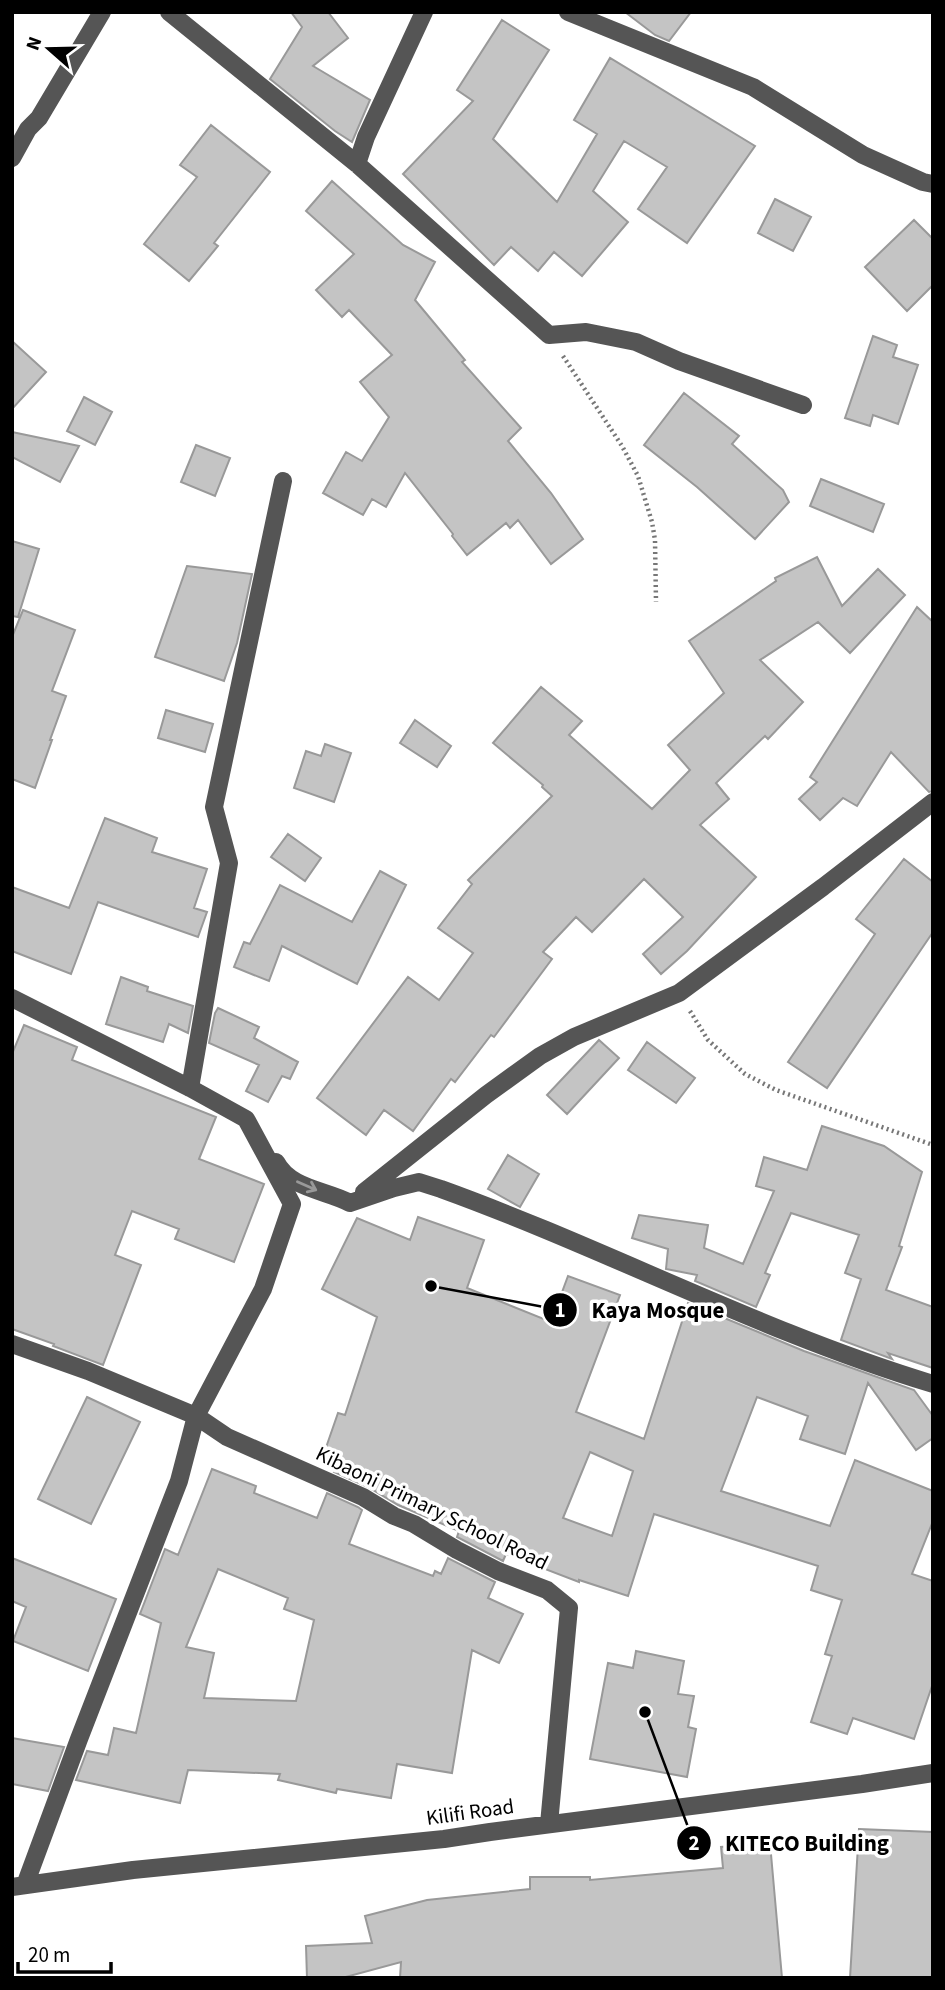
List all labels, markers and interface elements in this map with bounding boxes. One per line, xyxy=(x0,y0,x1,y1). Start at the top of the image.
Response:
north arrow xyxy=(14,14,84,84)
text: N xyxy=(20,33,49,54)
one-way arrow xyxy=(296,1180,317,1193)
callout: Kaya Mosque xyxy=(542,1288,738,1332)
text: Kaya Mosque xyxy=(591,1294,725,1327)
text: 1 xyxy=(554,1295,566,1325)
street label: Kibaoni Primary School Road xyxy=(311,1439,553,1577)
street label: Kilifi Road xyxy=(424,1791,516,1833)
callout: KITECO Building xyxy=(676,1821,904,1865)
text: KITECO Building xyxy=(725,1827,889,1860)
text: 2 xyxy=(688,1828,700,1858)
scale bar xyxy=(18,1930,110,1974)
text: 20 m xyxy=(28,1940,70,1970)

